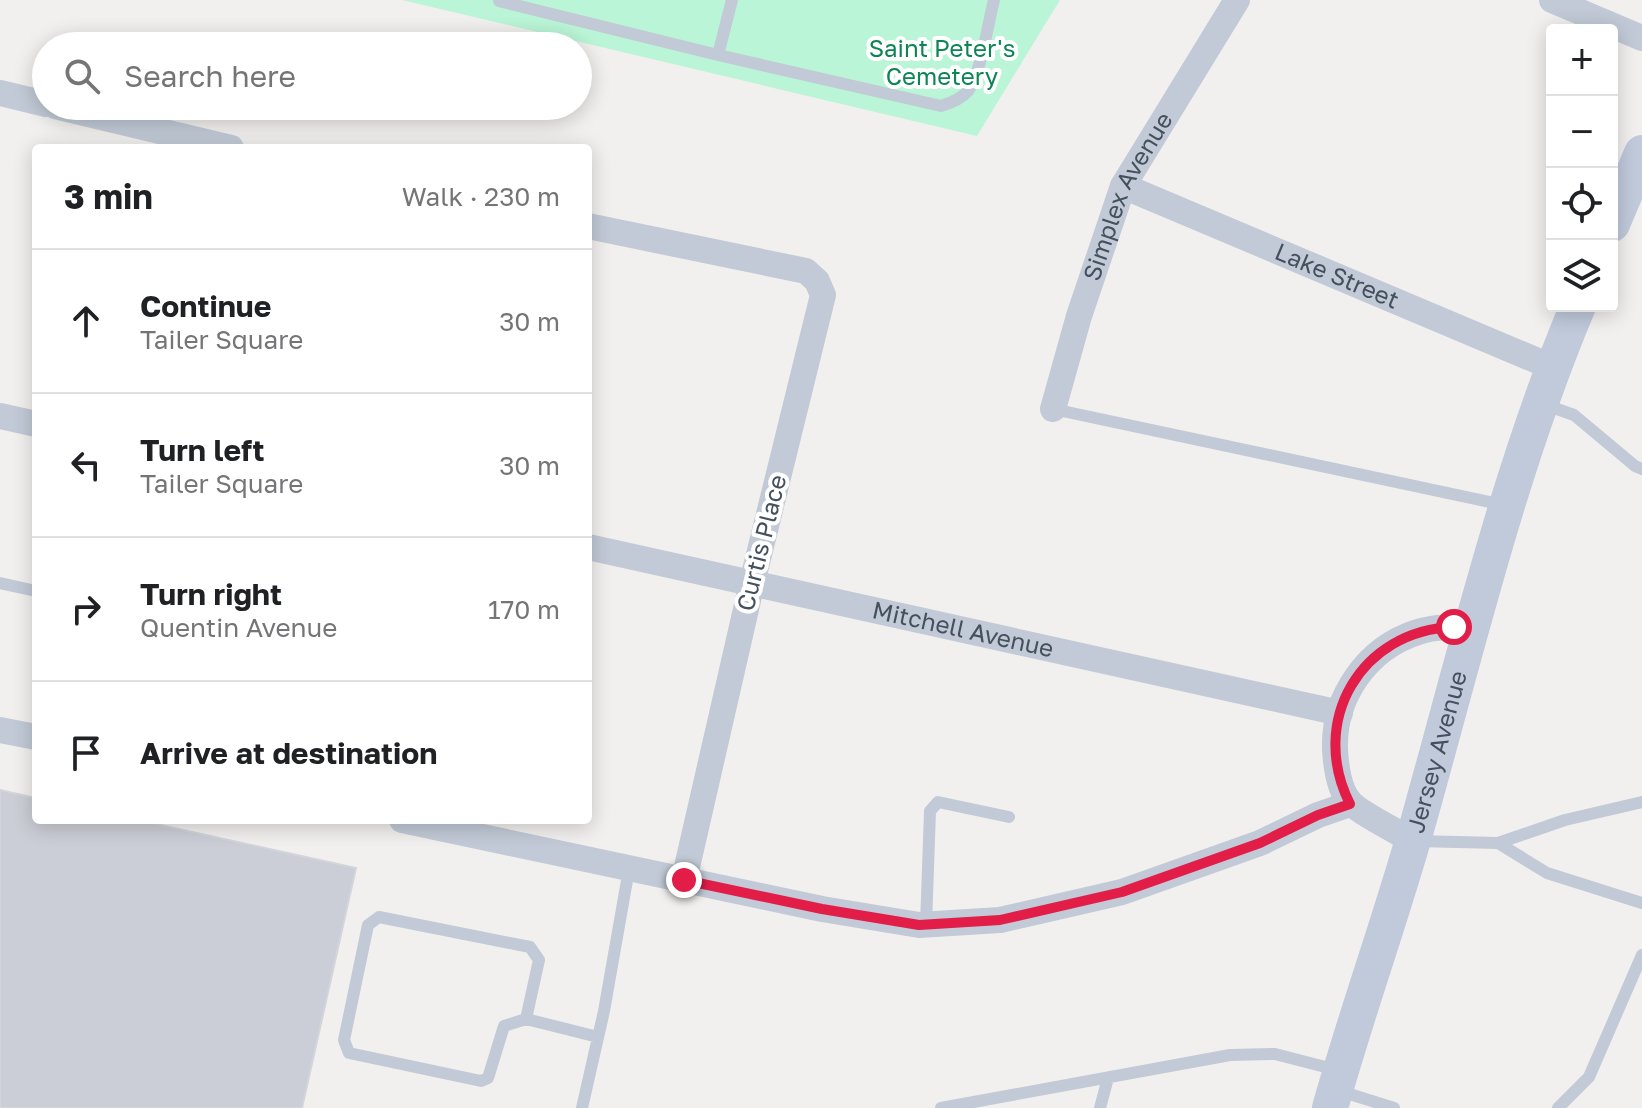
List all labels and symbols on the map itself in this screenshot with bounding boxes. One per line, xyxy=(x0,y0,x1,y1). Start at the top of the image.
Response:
park label: Saint Peter's Cemetery xyxy=(869,33,1015,90)
street label: Simplex Avenue xyxy=(1076,106,1178,284)
street label: Lake Street xyxy=(1271,236,1404,314)
street label: Curtis Place xyxy=(730,471,791,614)
street label: Mitchell Avenue xyxy=(870,594,1057,662)
route start xyxy=(1436,609,1472,645)
street label: Jersey Avenue xyxy=(1400,667,1472,836)
route end xyxy=(666,862,702,898)

